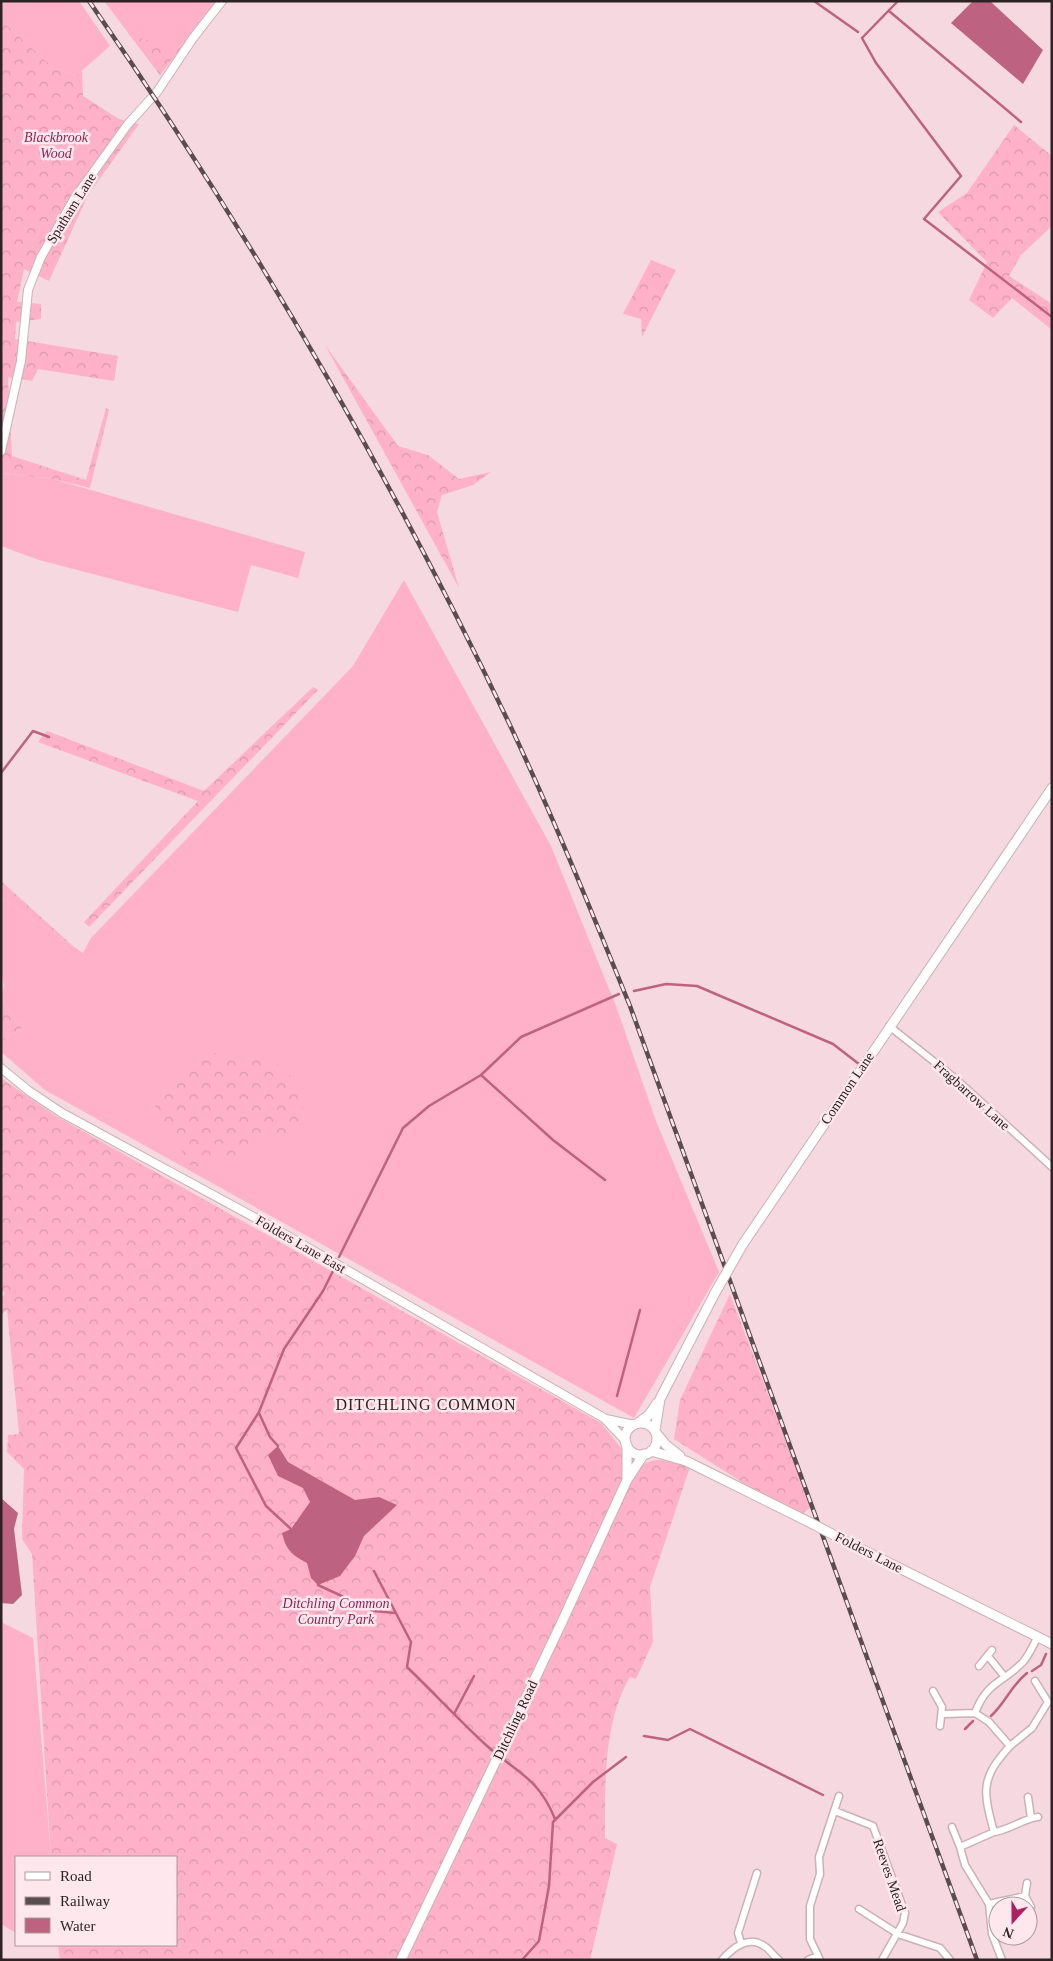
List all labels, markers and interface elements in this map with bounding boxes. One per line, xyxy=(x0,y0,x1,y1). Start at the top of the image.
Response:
park label: Blackbrook Wood xyxy=(24,130,89,161)
street label: Spatham Lane xyxy=(44,170,99,246)
street label: Common Lane xyxy=(818,1049,877,1127)
street label: Fragbarrow Lane xyxy=(931,1057,1013,1133)
street label: Folders Lane East xyxy=(253,1213,348,1276)
district label: DITCHLING COMMON xyxy=(336,1396,516,1413)
street label: Folders Lane xyxy=(833,1529,905,1576)
park label: Ditchling Common Country Park xyxy=(282,1596,389,1627)
street label: Ditchling Road xyxy=(490,1678,540,1762)
street label: Reeves Mead xyxy=(870,1837,909,1913)
legend xyxy=(15,1856,178,1946)
text: Road xyxy=(60,1868,92,1884)
text: Railway xyxy=(60,1893,110,1909)
north arrow xyxy=(988,1896,1038,1946)
text: Water xyxy=(60,1918,95,1934)
text: N xyxy=(1001,1924,1016,1941)

